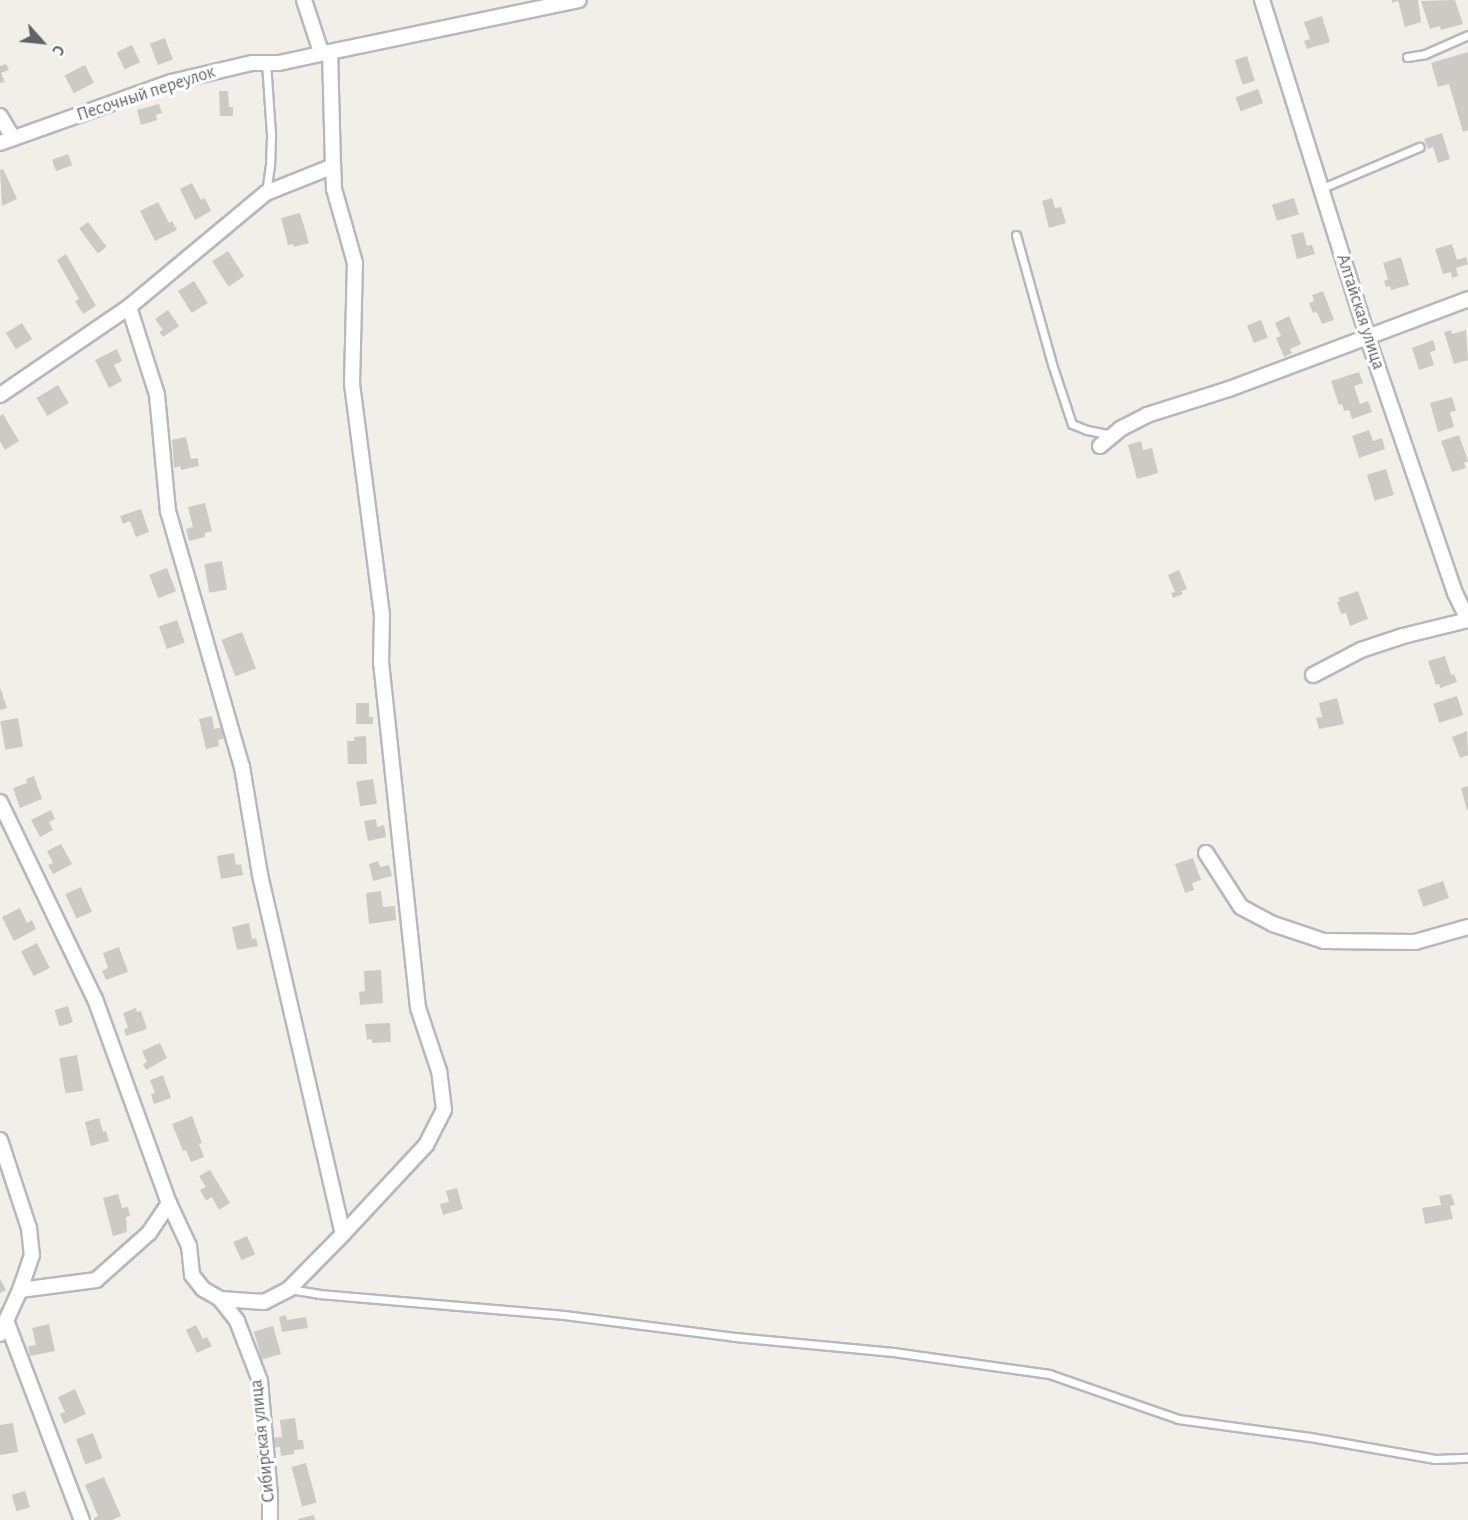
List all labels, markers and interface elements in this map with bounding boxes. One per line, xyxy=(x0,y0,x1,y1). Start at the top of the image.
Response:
north arrow xyxy=(12,12,72,72)
text: С xyxy=(49,43,67,58)
street label: Песочный переулок xyxy=(74,61,218,127)
street label: Алтайская улица xyxy=(1331,251,1389,373)
street label: Сибирская улица xyxy=(246,1378,280,1504)

